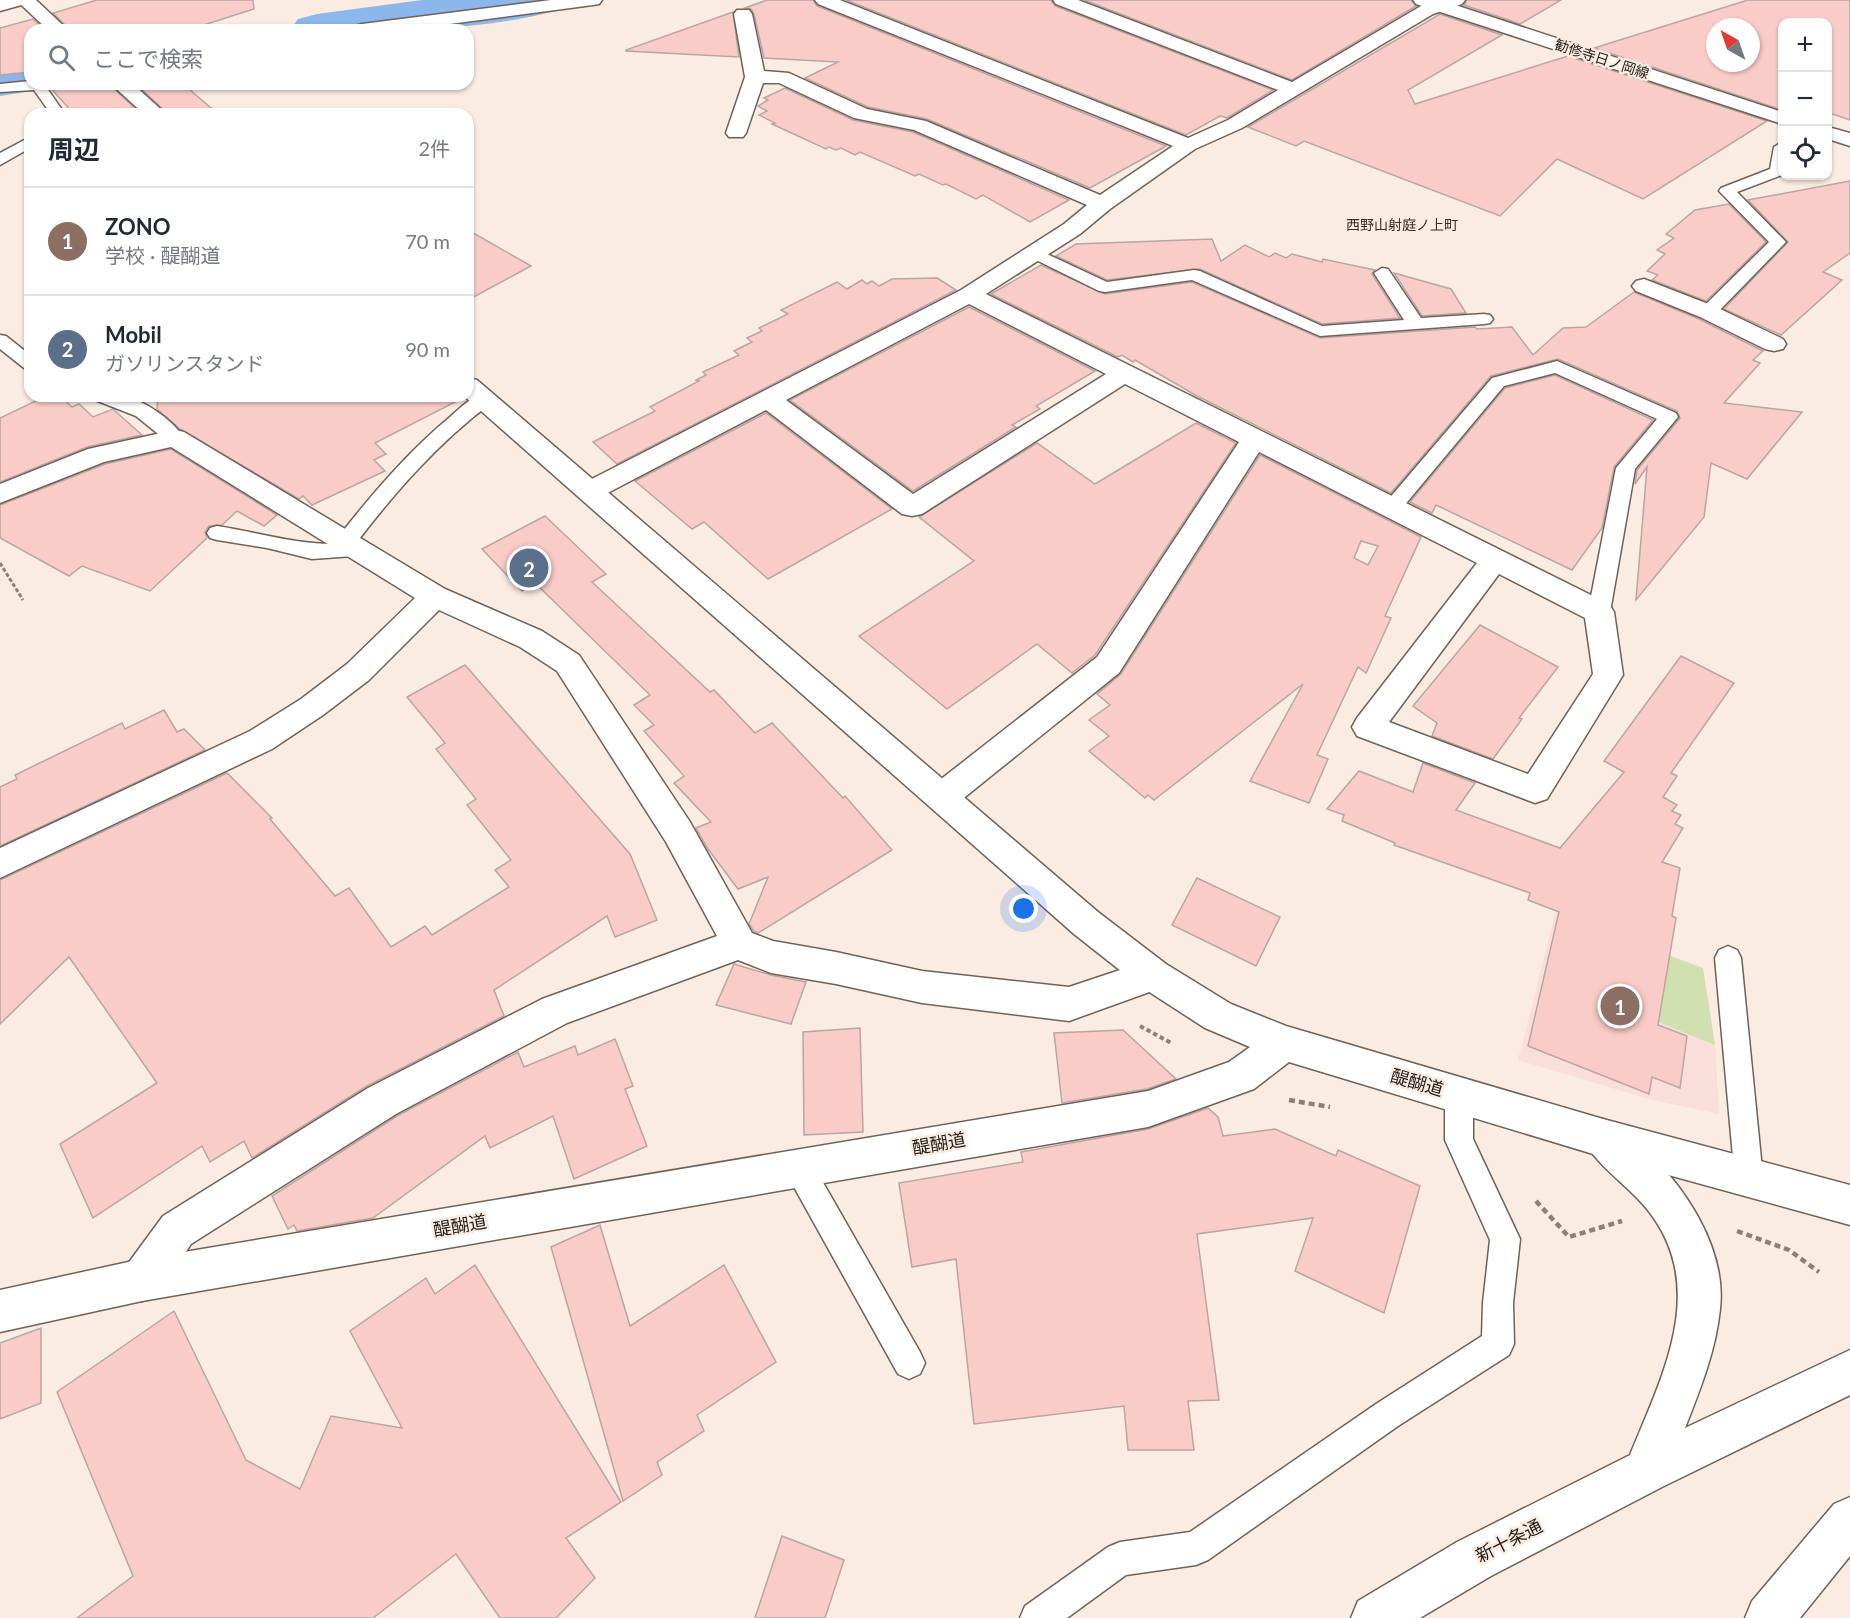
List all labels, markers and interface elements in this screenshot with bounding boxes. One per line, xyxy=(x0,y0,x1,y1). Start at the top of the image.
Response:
north arrow xyxy=(1706,18,1760,72)
map controls xyxy=(1778,18,1832,180)
button: + xyxy=(1778,18,1832,72)
search box xyxy=(24,24,474,90)
street label: 勧修寺日ノ岡線 xyxy=(1553,35,1651,82)
icon: search xyxy=(45,41,78,74)
text: ここで検索 xyxy=(93,45,203,72)
button: − xyxy=(1778,72,1832,126)
button: locate xyxy=(1778,126,1832,180)
text: 周辺 xyxy=(48,133,100,165)
text: 2件 xyxy=(418,136,450,160)
text: ZONO xyxy=(105,213,170,240)
district label: 西野山射庭ノ上町 xyxy=(1346,216,1458,233)
text: 1 xyxy=(62,229,73,253)
text: 70 m xyxy=(405,229,450,253)
text: 学校 · 醍醐道 xyxy=(105,243,220,267)
text: Mobil xyxy=(105,321,162,348)
text: 2 xyxy=(62,337,73,361)
text: 90 m xyxy=(405,337,450,361)
text: ガソリンスタンド xyxy=(105,351,265,375)
pin: 2 xyxy=(510,546,548,590)
your location xyxy=(1009,894,1038,923)
pin: 1 xyxy=(1600,984,1640,1028)
street label: 醍醐道 xyxy=(1388,1064,1446,1100)
street label: 醍醐道 xyxy=(910,1127,967,1159)
street label: 醍醐道 xyxy=(431,1209,488,1241)
street label: 新十条通 xyxy=(1471,1514,1546,1566)

